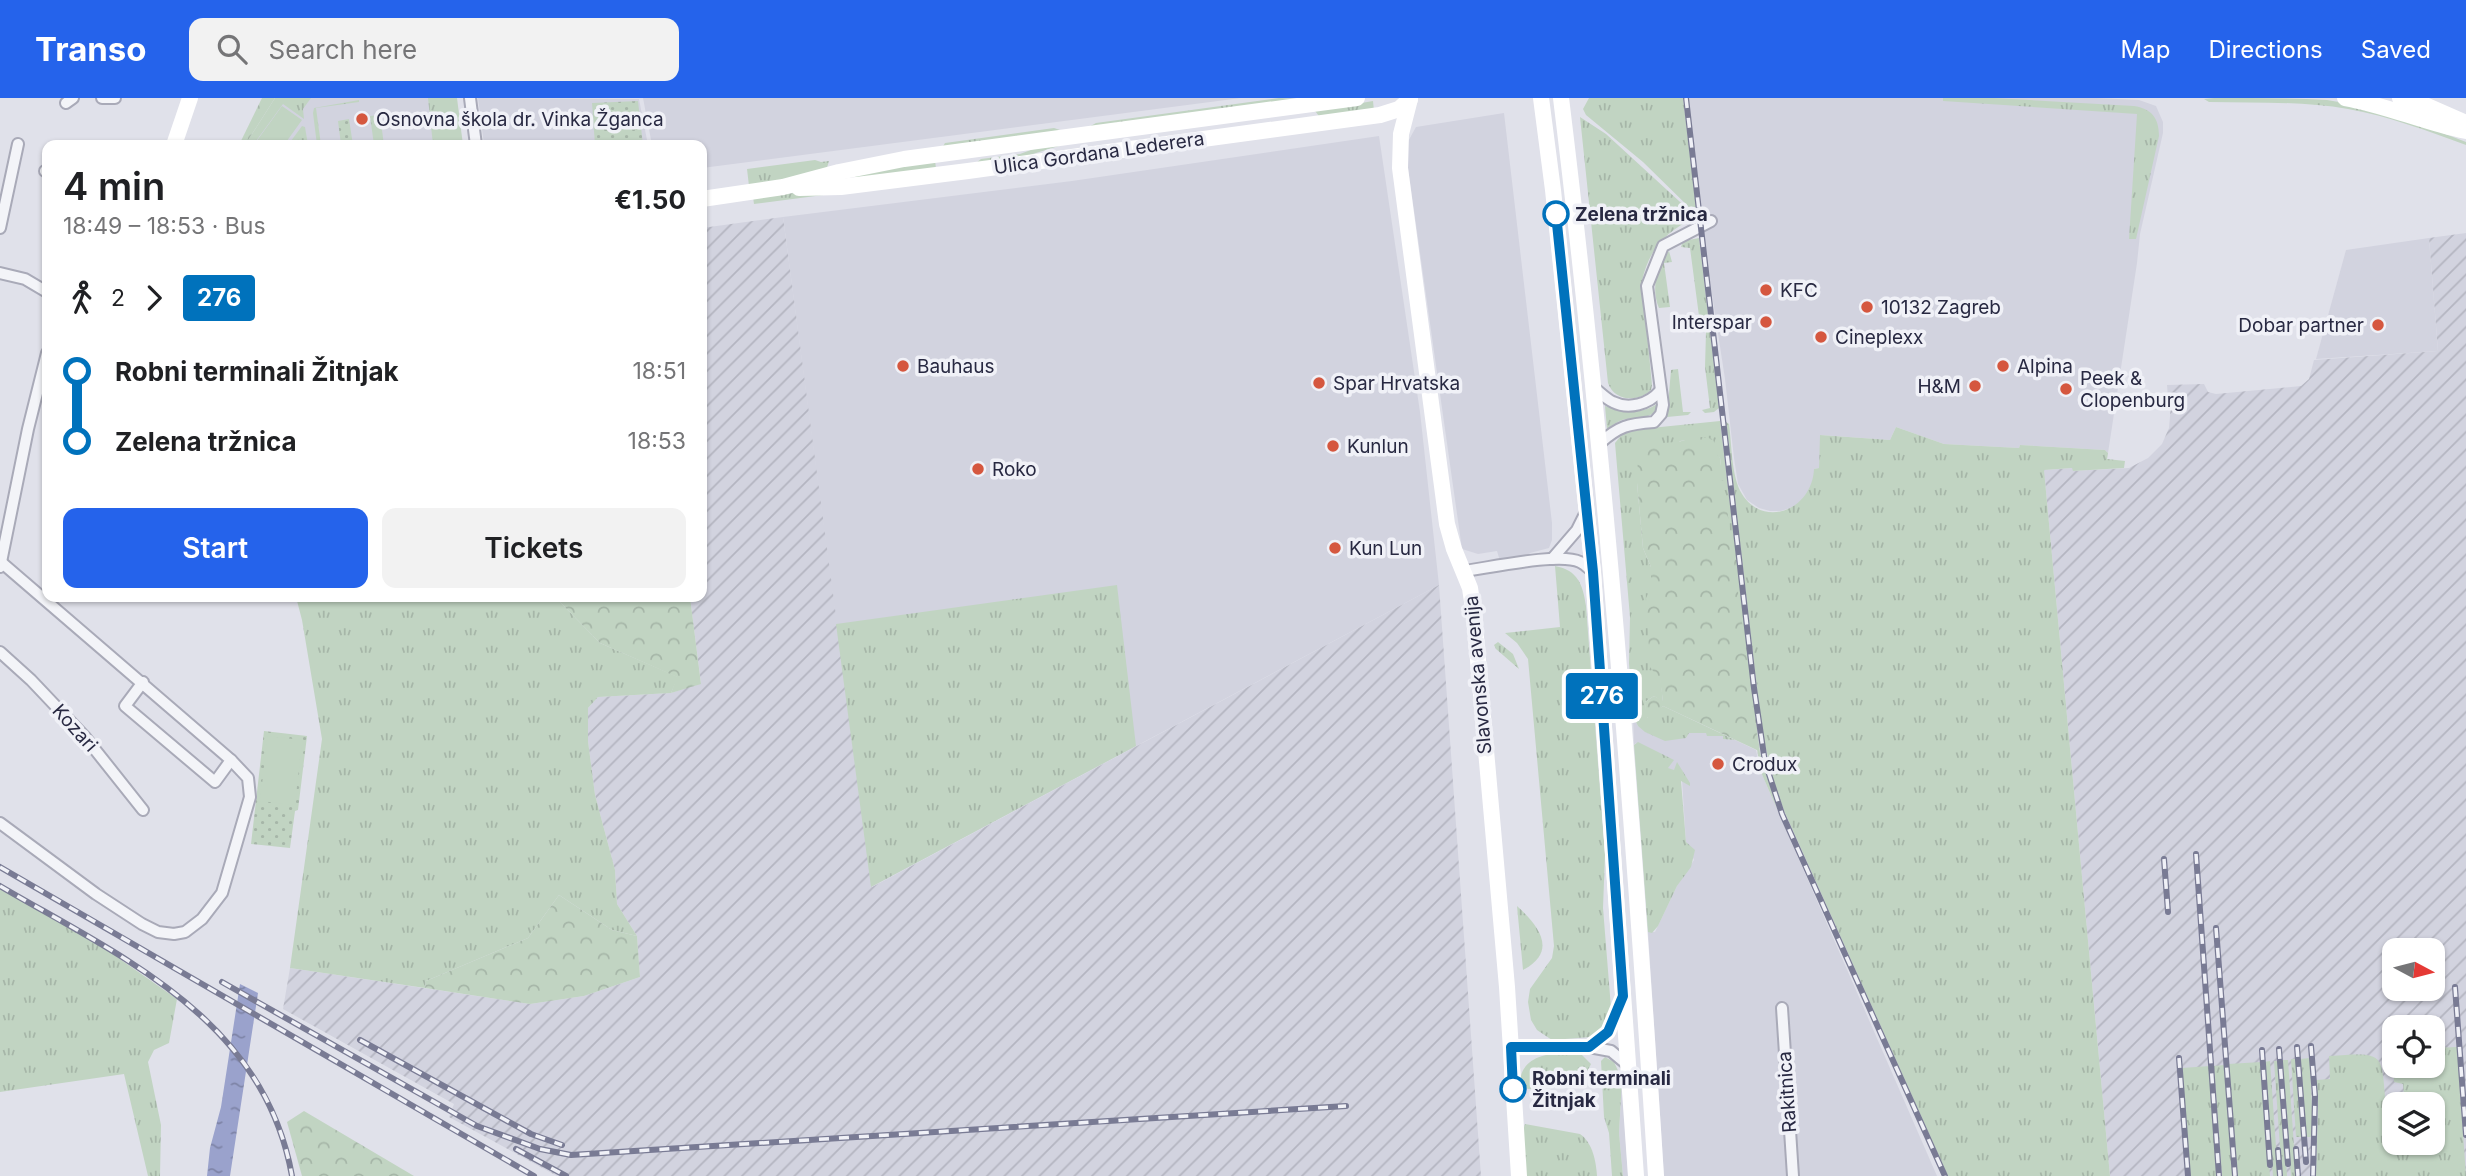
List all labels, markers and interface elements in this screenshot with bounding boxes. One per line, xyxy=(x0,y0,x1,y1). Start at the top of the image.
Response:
search box xyxy=(189,18,679,81)
text: Transo xyxy=(35,29,147,69)
icon: search xyxy=(213,30,251,68)
text: Search here xyxy=(269,34,417,65)
text: Map xyxy=(2121,35,2170,64)
text: Directions xyxy=(2208,35,2323,64)
text: Saved xyxy=(2361,35,2431,64)
place label: Osnovna škola dr. Vinka Žganca xyxy=(376,108,664,131)
marker: Osnovna škola dr. Vinka Žganca xyxy=(354,111,370,127)
street label: Ulica Gordana Lederera xyxy=(992,127,1206,179)
text: 4 min xyxy=(63,163,165,209)
text: €1.50 xyxy=(614,184,686,215)
marker: Zelena tržnica xyxy=(1543,201,1569,227)
place label: Zelena tržnica xyxy=(1575,203,1708,226)
text: 18:49 – 18:53 · Bus xyxy=(63,212,266,240)
icon: walk xyxy=(63,279,101,317)
icon: forward xyxy=(135,279,173,317)
place label: KFC xyxy=(1780,279,1818,302)
marker: KFC xyxy=(1758,282,1774,298)
text: 276 xyxy=(197,283,241,312)
text: 2 xyxy=(111,284,125,312)
place label: 10132 Zagreb xyxy=(1881,296,2001,319)
marker: 10132 Zagreb xyxy=(1859,299,1875,315)
place label: Interspar xyxy=(1672,311,1752,334)
marker: Interspar xyxy=(1758,314,1774,330)
place label: Dobar partner xyxy=(2238,314,2364,337)
marker: Dobar partner xyxy=(2370,317,2386,333)
place label: Cineplexx xyxy=(1835,326,1923,349)
marker: Cineplexx xyxy=(1813,329,1829,345)
place label: Bauhaus xyxy=(917,355,995,378)
place label: Alpina xyxy=(2017,355,2073,378)
text: Robni terminali Žitnjak xyxy=(115,356,399,387)
text: 18:51 xyxy=(632,357,686,385)
marker: Bauhaus xyxy=(895,358,911,374)
marker: Alpina xyxy=(1995,358,2011,374)
place label: Peek & Clopenburg xyxy=(2080,367,2185,412)
place label: Spar Hrvatska xyxy=(1333,372,1460,395)
marker: Spar Hrvatska xyxy=(1311,375,1327,391)
place label: H&M xyxy=(1917,375,1961,398)
marker: H&M xyxy=(1967,378,1983,394)
marker: Peek & Clopenburg xyxy=(2058,381,2074,397)
text: Zelena tržnica xyxy=(115,426,297,457)
text: 18:53 xyxy=(628,427,686,455)
place label: Kunlun xyxy=(1347,435,1409,458)
marker: Kunlun xyxy=(1325,438,1341,454)
place label: Roko xyxy=(992,458,1037,481)
marker: Roko xyxy=(970,461,986,477)
button: Start xyxy=(63,508,368,588)
button: Tickets xyxy=(382,508,686,588)
place label: Kun Lun xyxy=(1349,537,1422,560)
marker: Kun Lun xyxy=(1327,540,1343,556)
street label: Slavonska avenija xyxy=(1460,595,1496,755)
line badge: 276 xyxy=(1562,673,1642,719)
text: 276 xyxy=(1580,681,1624,710)
street label: Kozari xyxy=(48,699,102,757)
place label: Crodux xyxy=(1732,753,1797,776)
marker: Crodux xyxy=(1710,756,1726,772)
north arrow xyxy=(2382,938,2445,1001)
map controls xyxy=(2382,938,2445,1155)
button: locate xyxy=(2382,1015,2445,1078)
street label: Rakitnica xyxy=(1773,1051,1801,1133)
place label: Robni terminali Žitnjak xyxy=(1532,1067,1671,1112)
marker: Robni terminali Žitnjak xyxy=(1500,1076,1526,1102)
button: layers xyxy=(2382,1092,2445,1155)

